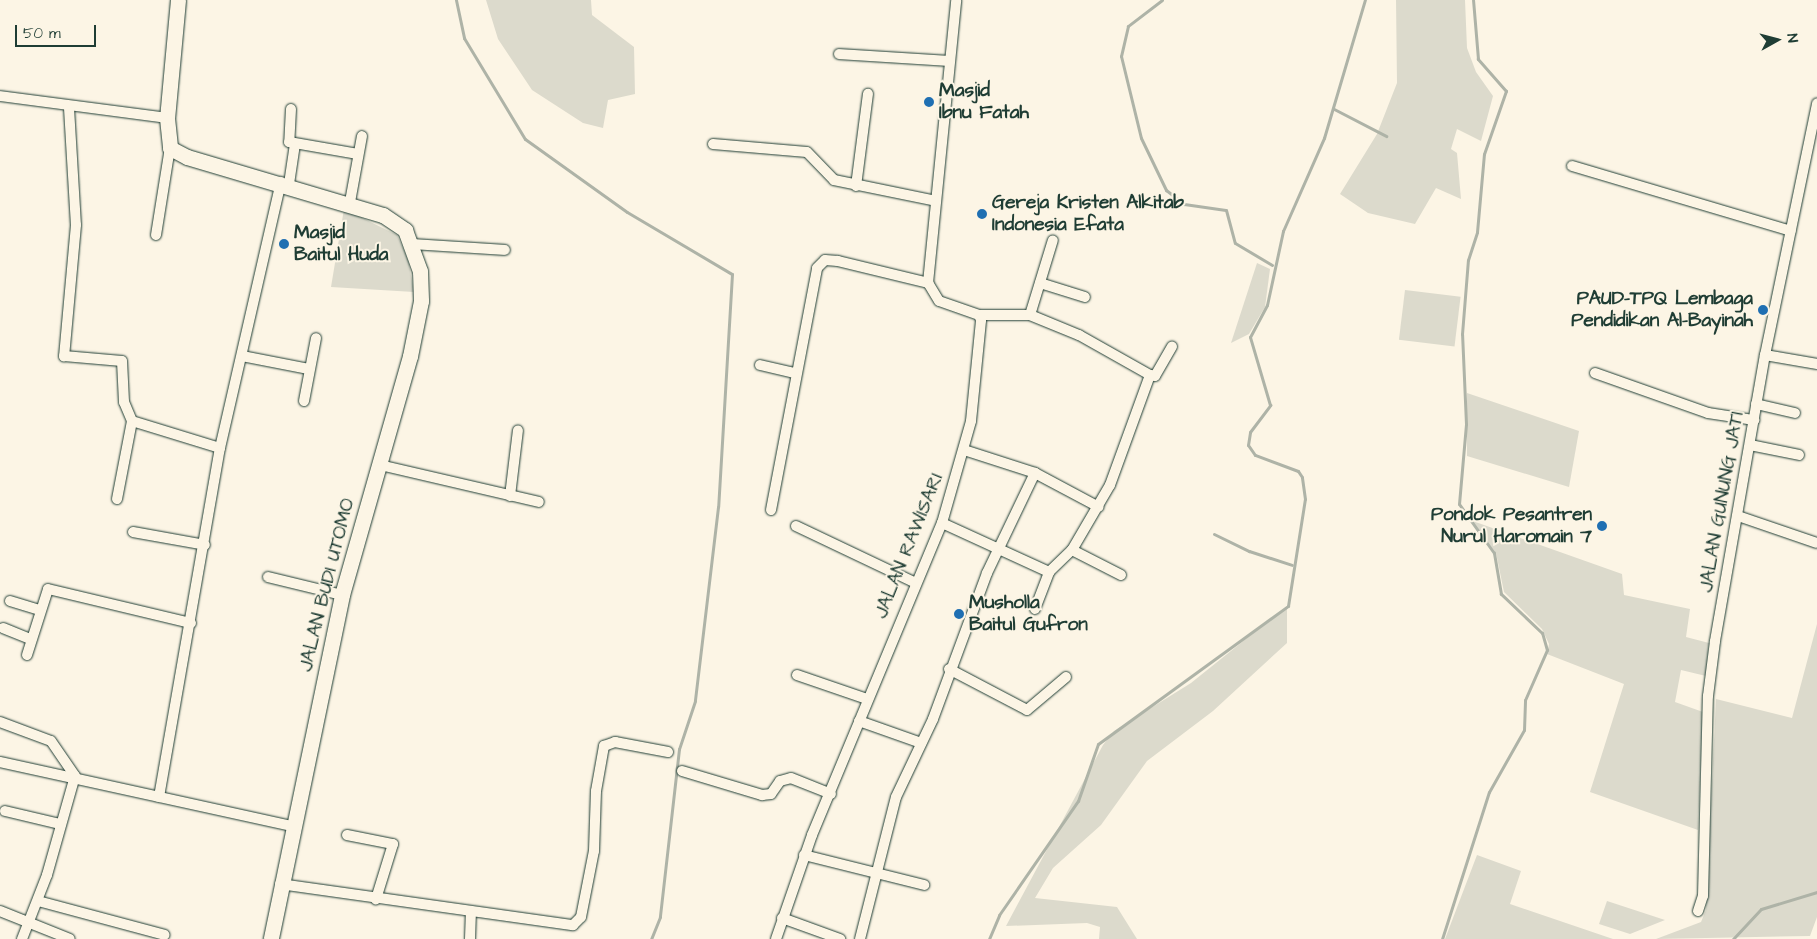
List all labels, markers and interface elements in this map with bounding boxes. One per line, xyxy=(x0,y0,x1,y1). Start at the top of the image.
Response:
scale bar xyxy=(18,15,99,47)
north arrow xyxy=(1752,15,1802,65)
text: 50 m xyxy=(23,23,61,44)
text: N xyxy=(1781,33,1802,44)
place label: Masjid Ibnu Fatah xyxy=(939,80,1029,124)
marker: Masjid Ibnu Fatah xyxy=(923,96,935,108)
place label: Gereja Kristen Alkitab Indonesia Efata xyxy=(992,192,1184,236)
marker: Gereja Kristen Alkitab Indonesia Efata xyxy=(976,208,988,220)
place label: Masjid Baitul Huda xyxy=(294,222,389,266)
marker: Masjid Baitul Huda xyxy=(278,238,290,250)
place label: PAUD-TPQ Lembaga Pendidikan Al-Bayinah xyxy=(1571,288,1753,332)
marker: PAUD-TPQ Lembaga Pendidikan Al-Bayinah xyxy=(1757,304,1769,316)
street label: JALAN GUNUNG JATI xyxy=(1695,410,1749,594)
street label: JALAN RAWISARI xyxy=(870,470,948,622)
street label: JALAN BUDI UTOMO xyxy=(294,496,360,674)
place label: Pondok Pesantren Nurul Haromain 7 xyxy=(1431,504,1592,548)
marker: Pondok Pesantren Nurul Haromain 7 xyxy=(1596,520,1608,532)
place label: Musholla Baitul Gufron xyxy=(969,592,1088,636)
marker: Musholla Baitul Gufron xyxy=(953,608,965,620)

